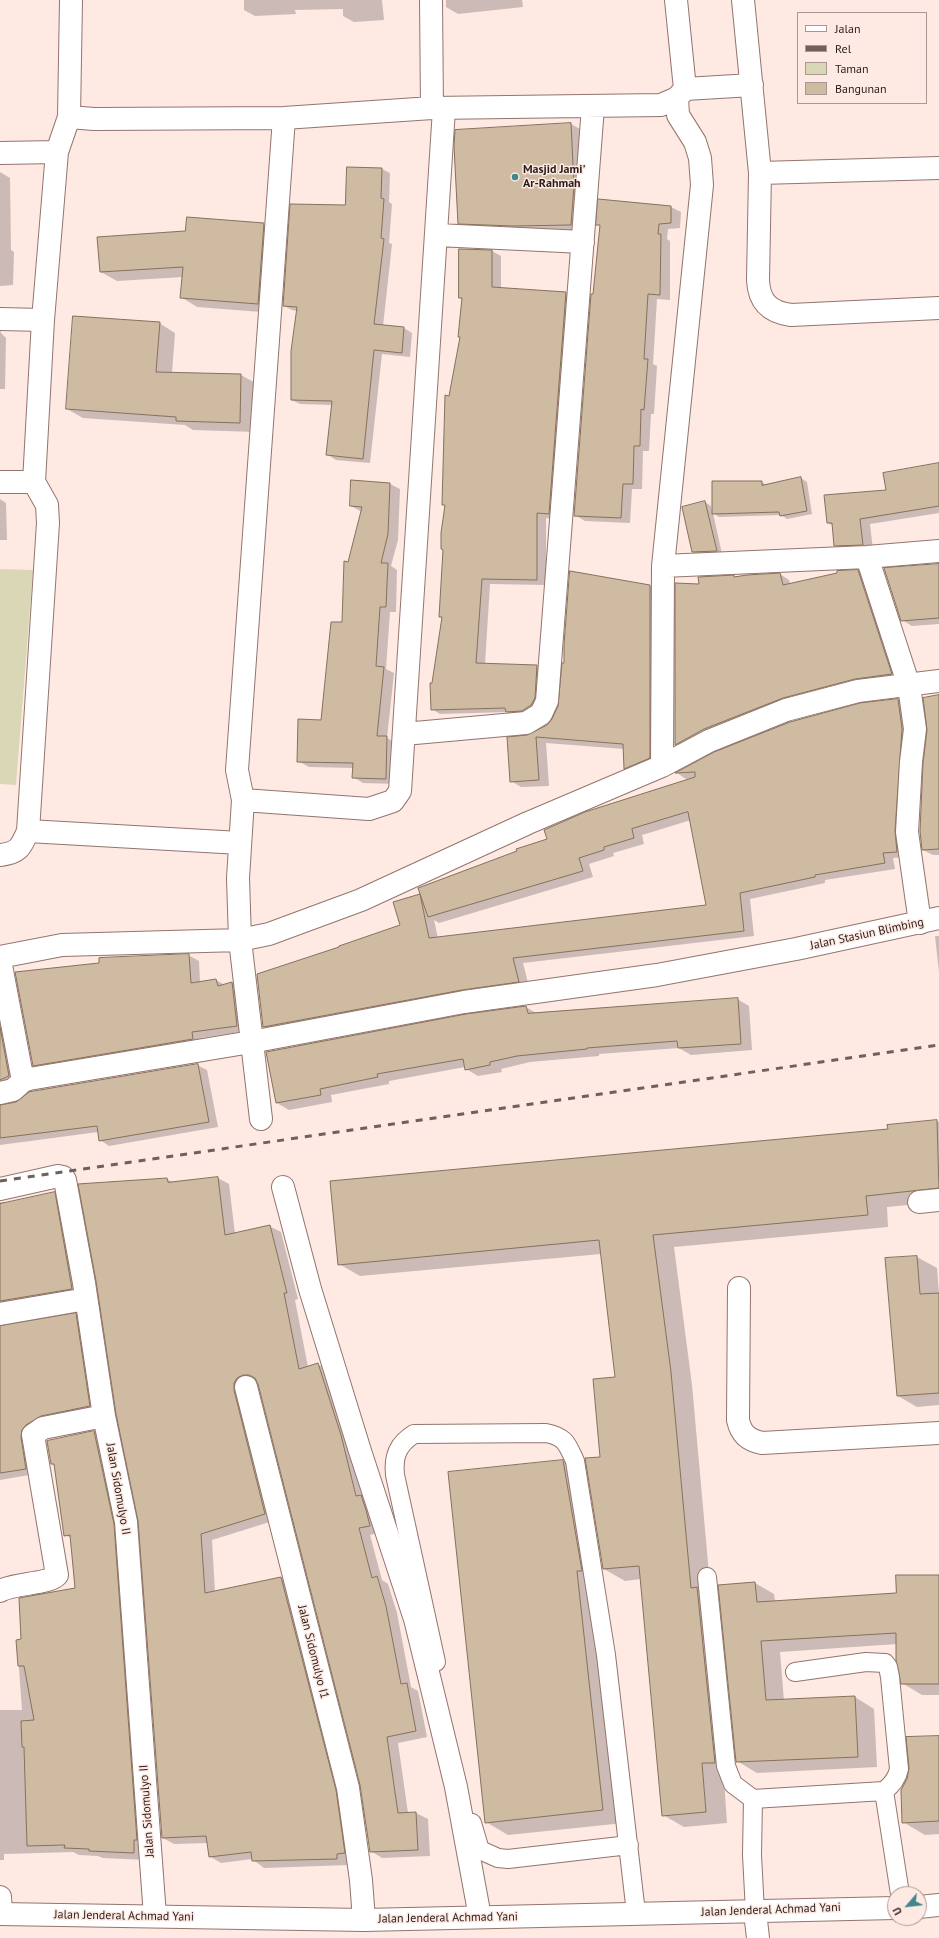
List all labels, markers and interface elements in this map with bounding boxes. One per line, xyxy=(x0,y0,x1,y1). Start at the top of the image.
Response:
legend xyxy=(797,12,927,104)
text: Jalan xyxy=(835,21,860,36)
text: Rel xyxy=(835,41,851,56)
text: Taman xyxy=(835,61,869,76)
text: Bangunan xyxy=(835,81,887,96)
place label: Masjid Jami' Ar-Rahmah xyxy=(523,163,585,191)
marker: Masjid Jami' Ar-Rahmah xyxy=(510,172,520,182)
street label: Jalan Stasiun Blimbing xyxy=(809,915,925,953)
street label: Jalan Sidomulyo II xyxy=(103,1442,133,1536)
street label: Jalan Sidomulyo I1 xyxy=(294,1604,332,1700)
street label: Jalan Sidomulyo II xyxy=(137,1764,157,1858)
north arrow xyxy=(887,1886,927,1926)
street label: Jalan Jenderal Achmad Yani xyxy=(701,1900,841,1920)
text: U xyxy=(889,1905,905,1917)
street label: Jalan Jenderal Achmad Yani xyxy=(54,1908,194,1924)
street label: Jalan Jenderal Achmad Yani xyxy=(378,1910,518,1926)

